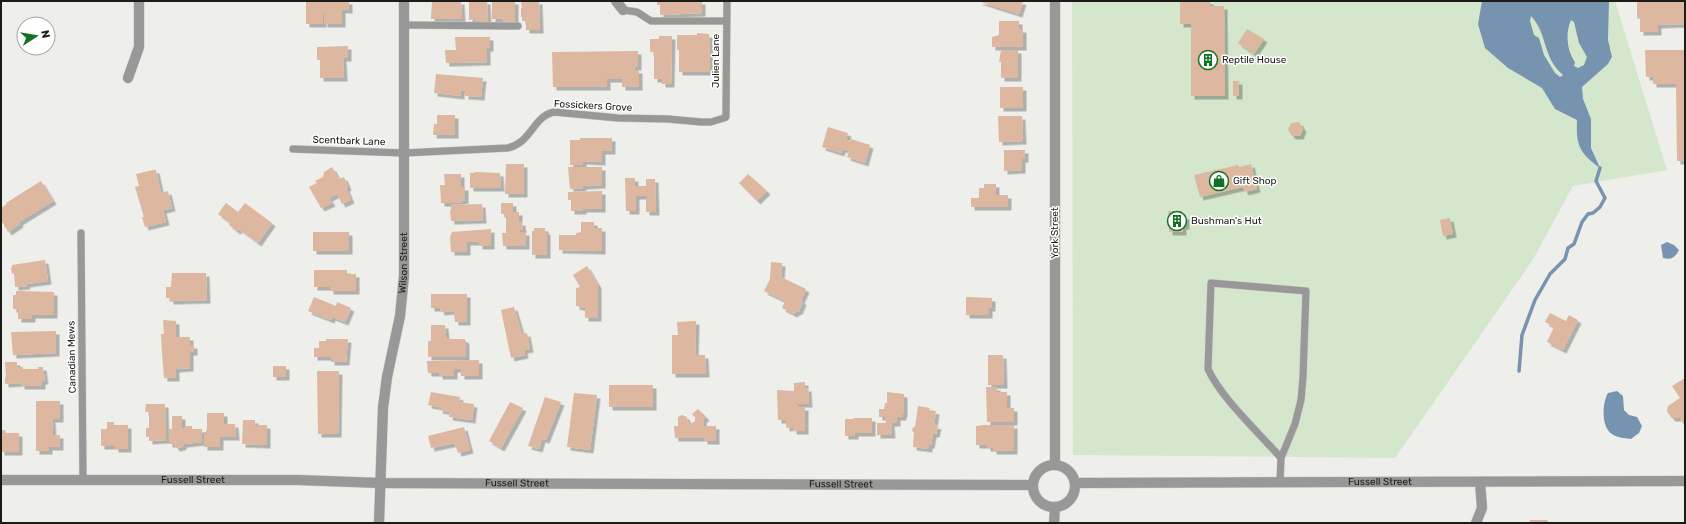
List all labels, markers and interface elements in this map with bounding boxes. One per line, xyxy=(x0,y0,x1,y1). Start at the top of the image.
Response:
north arrow xyxy=(16,16,56,56)
text: N xyxy=(38,29,52,39)
street label: Julien Lane xyxy=(710,34,722,88)
building icon: Reptile House xyxy=(1197,49,1219,71)
place label: Reptile House xyxy=(1222,54,1287,66)
street label: Fossickers Grove xyxy=(553,98,633,114)
street label: Scentbark Lane xyxy=(312,134,386,148)
shop icon: Gift Shop xyxy=(1208,170,1230,192)
place label: Gift Shop xyxy=(1233,175,1276,187)
street label: York Street xyxy=(1049,207,1061,259)
building icon: Bushman's Hut xyxy=(1166,210,1188,232)
place label: Bushman's Hut xyxy=(1191,215,1262,227)
street label: Wilson Street xyxy=(396,232,410,294)
street label: Canadian Mews xyxy=(65,321,79,393)
street label: Fussell Street xyxy=(161,474,225,486)
street label: Fussell Street xyxy=(1348,476,1412,488)
street label: Fussell Street xyxy=(485,477,549,490)
street label: Fussell Street xyxy=(809,478,873,491)

